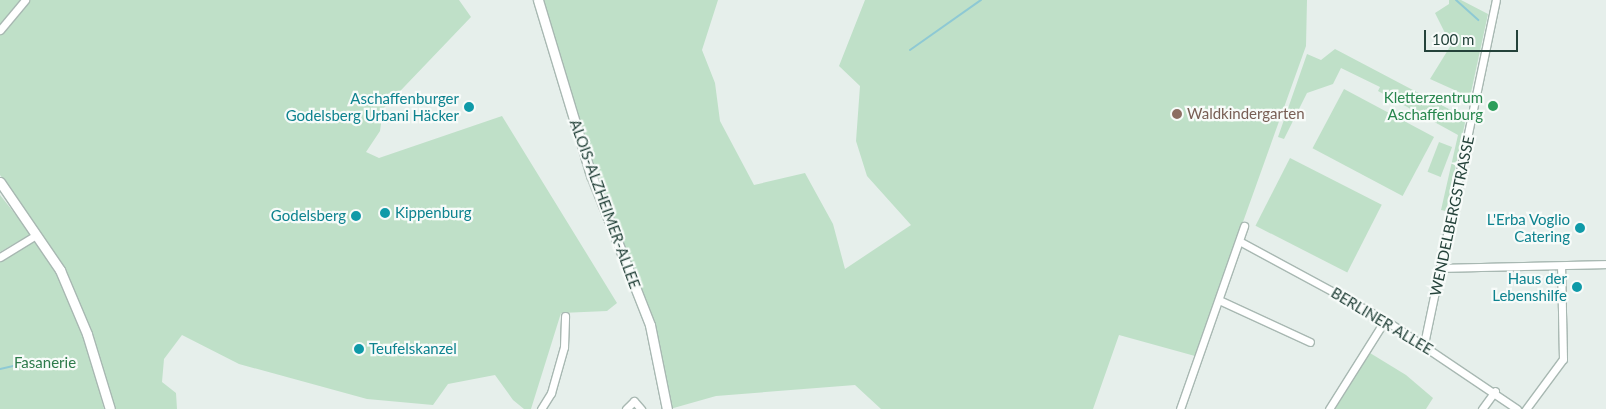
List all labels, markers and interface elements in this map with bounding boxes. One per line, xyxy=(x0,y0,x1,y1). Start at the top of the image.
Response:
scale bar xyxy=(1426,20,1520,52)
text: 100 m xyxy=(1432,30,1474,48)
place label: Kletterzentrum Aschaffenburg xyxy=(1384,88,1483,123)
place label: Aschaffenburger Godelsberg Urbani Häcker xyxy=(286,89,459,124)
marker: Kletterzentrum Aschaffenburg xyxy=(1487,100,1499,112)
marker: Aschaffenburger Godelsberg Urbani Häcker xyxy=(463,101,475,113)
place label: Waldkindergarten xyxy=(1187,105,1305,123)
marker: Waldkindergarten xyxy=(1171,108,1183,120)
street label: ALOIS-ALZHEIMER-ALLEE xyxy=(566,117,644,291)
street label: WENDELBERGSTRASSE xyxy=(1426,134,1478,298)
place label: Kippenburg xyxy=(395,204,471,222)
place label: Godelsberg xyxy=(271,207,346,225)
marker: Kippenburg xyxy=(379,207,391,219)
marker: Godelsberg xyxy=(350,210,362,222)
place label: L'Erba Voglio Catering xyxy=(1486,210,1570,245)
marker: L'Erba Voglio Catering xyxy=(1574,222,1586,234)
place label: Haus der Lebenshilfe xyxy=(1492,269,1567,304)
marker: Haus der Lebenshilfe xyxy=(1571,281,1583,293)
street label: BERLINER ALLEE xyxy=(1328,283,1436,359)
place label: Teufelskanzel xyxy=(369,340,457,358)
marker: Teufelskanzel xyxy=(353,343,365,355)
park label: Fasanerie xyxy=(14,354,76,372)

